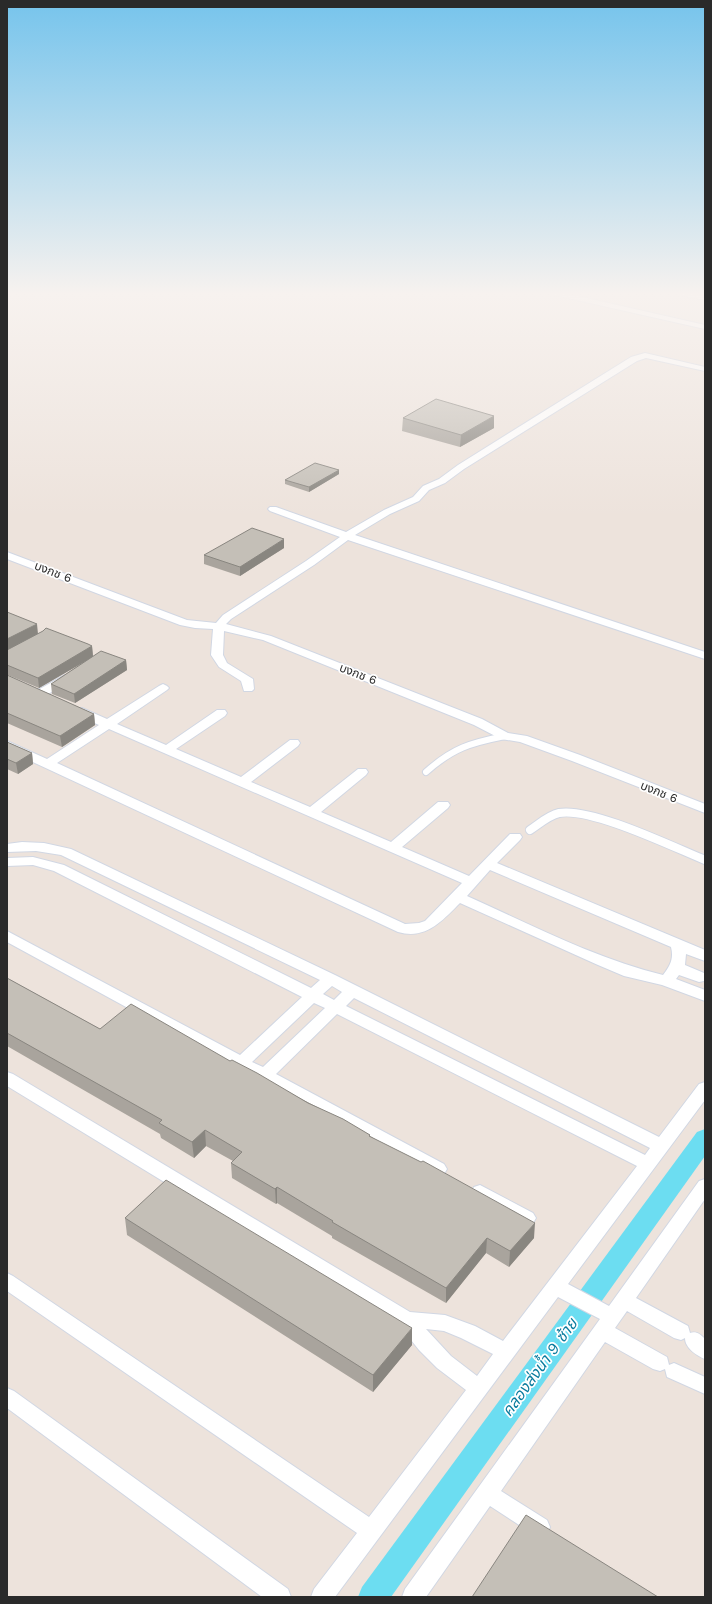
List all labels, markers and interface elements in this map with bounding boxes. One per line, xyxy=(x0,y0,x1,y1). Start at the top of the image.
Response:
street label: บงกช 6 xyxy=(32,558,74,586)
street label: บงกช 6 xyxy=(337,660,379,688)
street label: บงกช 6 xyxy=(638,778,680,806)
water label: คลองส่งน้ำ 9 ซ้าย xyxy=(496,1312,582,1420)

